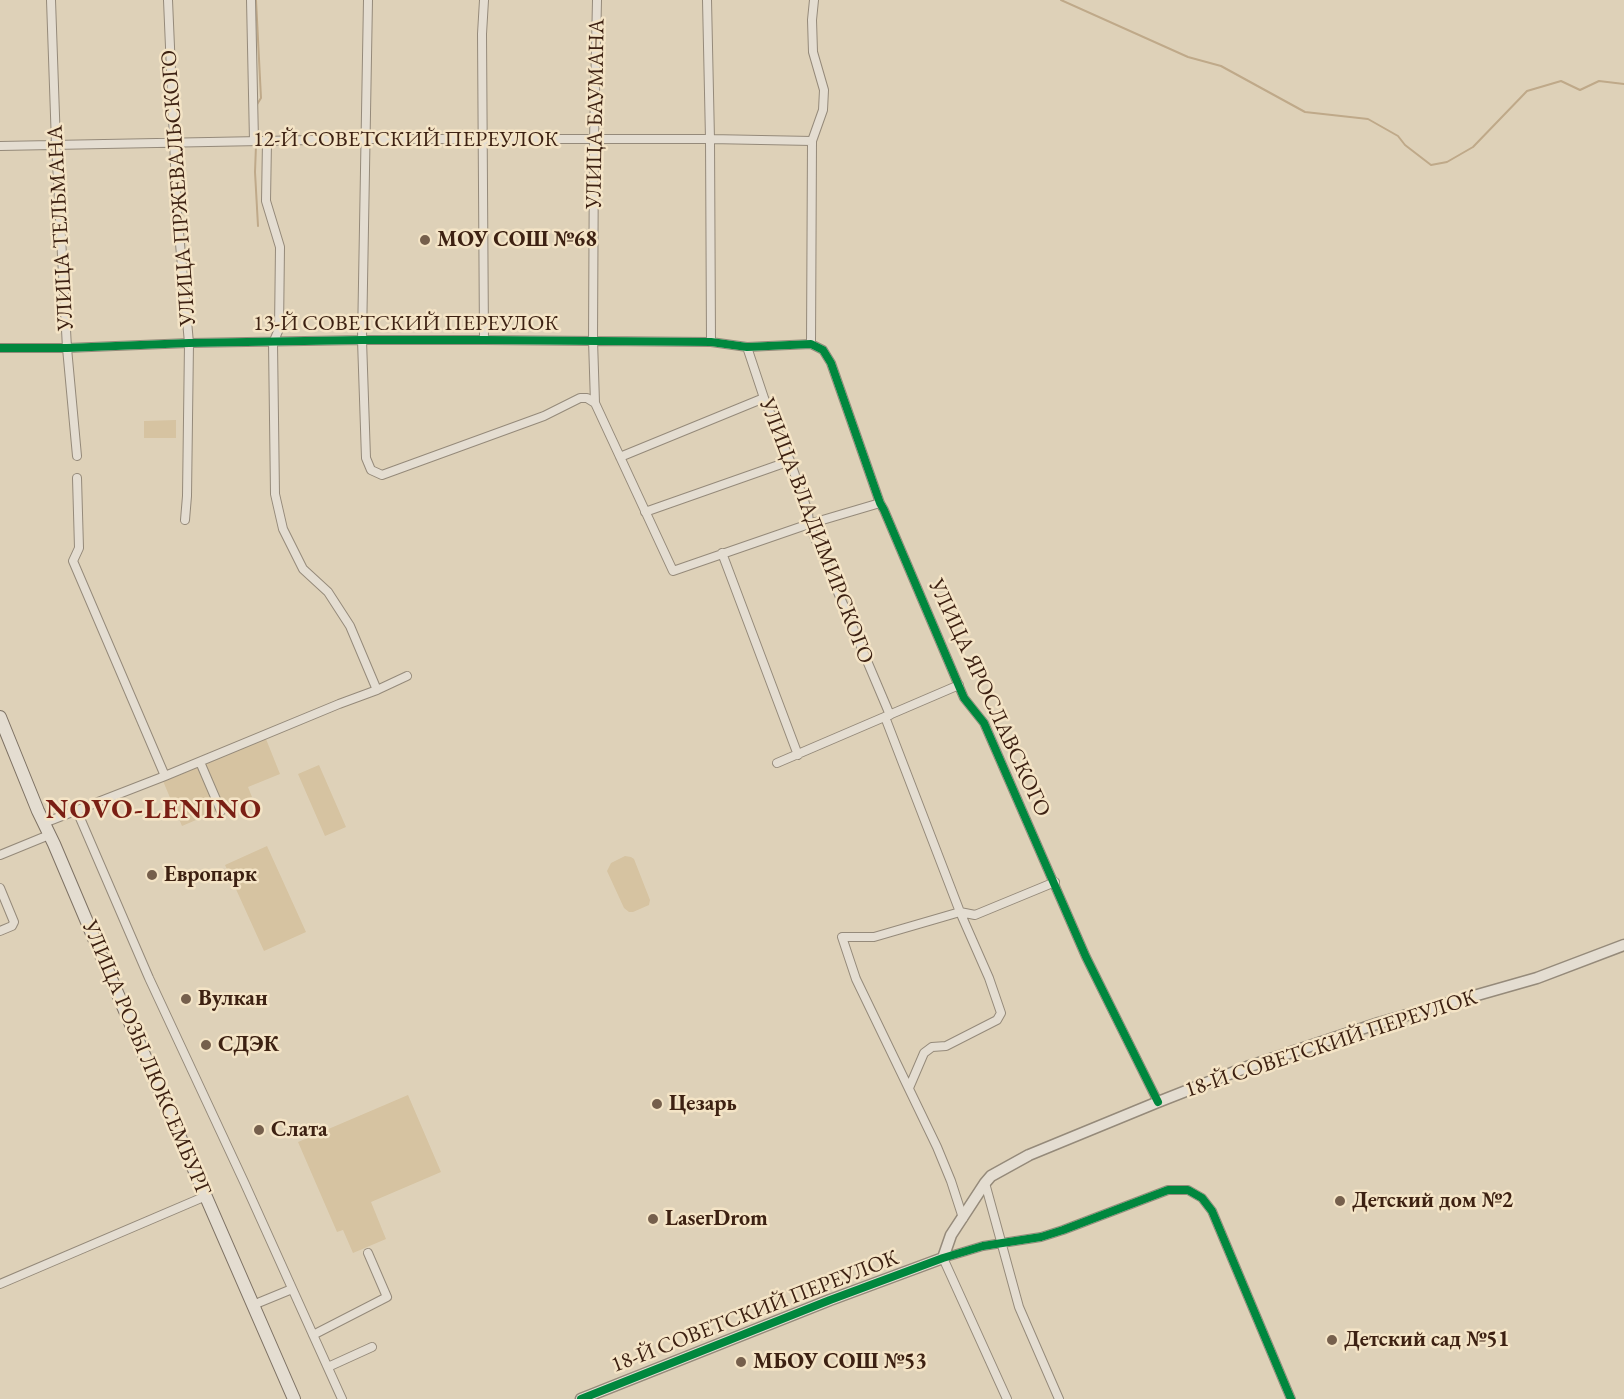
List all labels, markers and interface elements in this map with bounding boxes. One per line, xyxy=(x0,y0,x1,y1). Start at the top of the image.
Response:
street label: УЛИЦА БАУМАНА xyxy=(581,19,611,209)
street label: УЛИЦА ПРЖЕВАЛЬСКОГО xyxy=(156,49,202,327)
street label: УЛИЦА ТЕЛЬМАНА xyxy=(42,125,80,331)
street label: 12-Й СОВЕТСКИЙ ПЕРЕУЛОК xyxy=(253,127,559,153)
place label: МОУ СОШ №68 xyxy=(437,227,597,253)
marker: МОУ СОШ №68 xyxy=(418,233,432,247)
street label: 13-Й СОВЕТСКИЙ ПЕРЕУЛОК xyxy=(253,311,559,337)
street label: УЛИЦА ВЛАДИМИРСКОГО xyxy=(753,394,879,668)
street label: УЛИЦА ЯРОСЛАВСКОГО xyxy=(922,575,1056,821)
district label: NOVO-LENINO xyxy=(45,793,263,827)
place label: Европарк xyxy=(164,862,257,888)
marker: Европарк xyxy=(145,868,159,882)
street label: УЛИЦА РОЗЫ ЛЮКСЕМБУРГ xyxy=(76,916,216,1200)
street label: 18-Й СОВЕТСКИЙ ПЕРЕУЛОК xyxy=(1182,984,1480,1104)
place label: Вулкан xyxy=(198,986,268,1012)
marker: Вулкан xyxy=(179,992,193,1006)
place label: СДЭК xyxy=(218,1032,279,1058)
marker: СДЭК xyxy=(199,1038,213,1052)
place label: Цезарь xyxy=(669,1091,737,1117)
marker: Цезарь xyxy=(650,1097,664,1111)
place label: Слата xyxy=(271,1117,328,1143)
marker: Слата xyxy=(252,1123,266,1137)
place label: Детский дом №2 xyxy=(1352,1188,1513,1214)
marker: Детский дом №2 xyxy=(1333,1194,1347,1208)
place label: LaseгDrom xyxy=(665,1206,768,1232)
marker: LaseгDrom xyxy=(646,1212,660,1226)
street label: 18-Й СОВЕТСКИЙ ПЕРЕУЛОК xyxy=(608,1245,902,1379)
place label: Детский сад №51 xyxy=(1344,1327,1509,1353)
marker: Детский сад №51 xyxy=(1325,1333,1339,1347)
place label: МБОУ СОШ №53 xyxy=(753,1349,927,1375)
marker: МБОУ СОШ №53 xyxy=(734,1355,748,1369)

